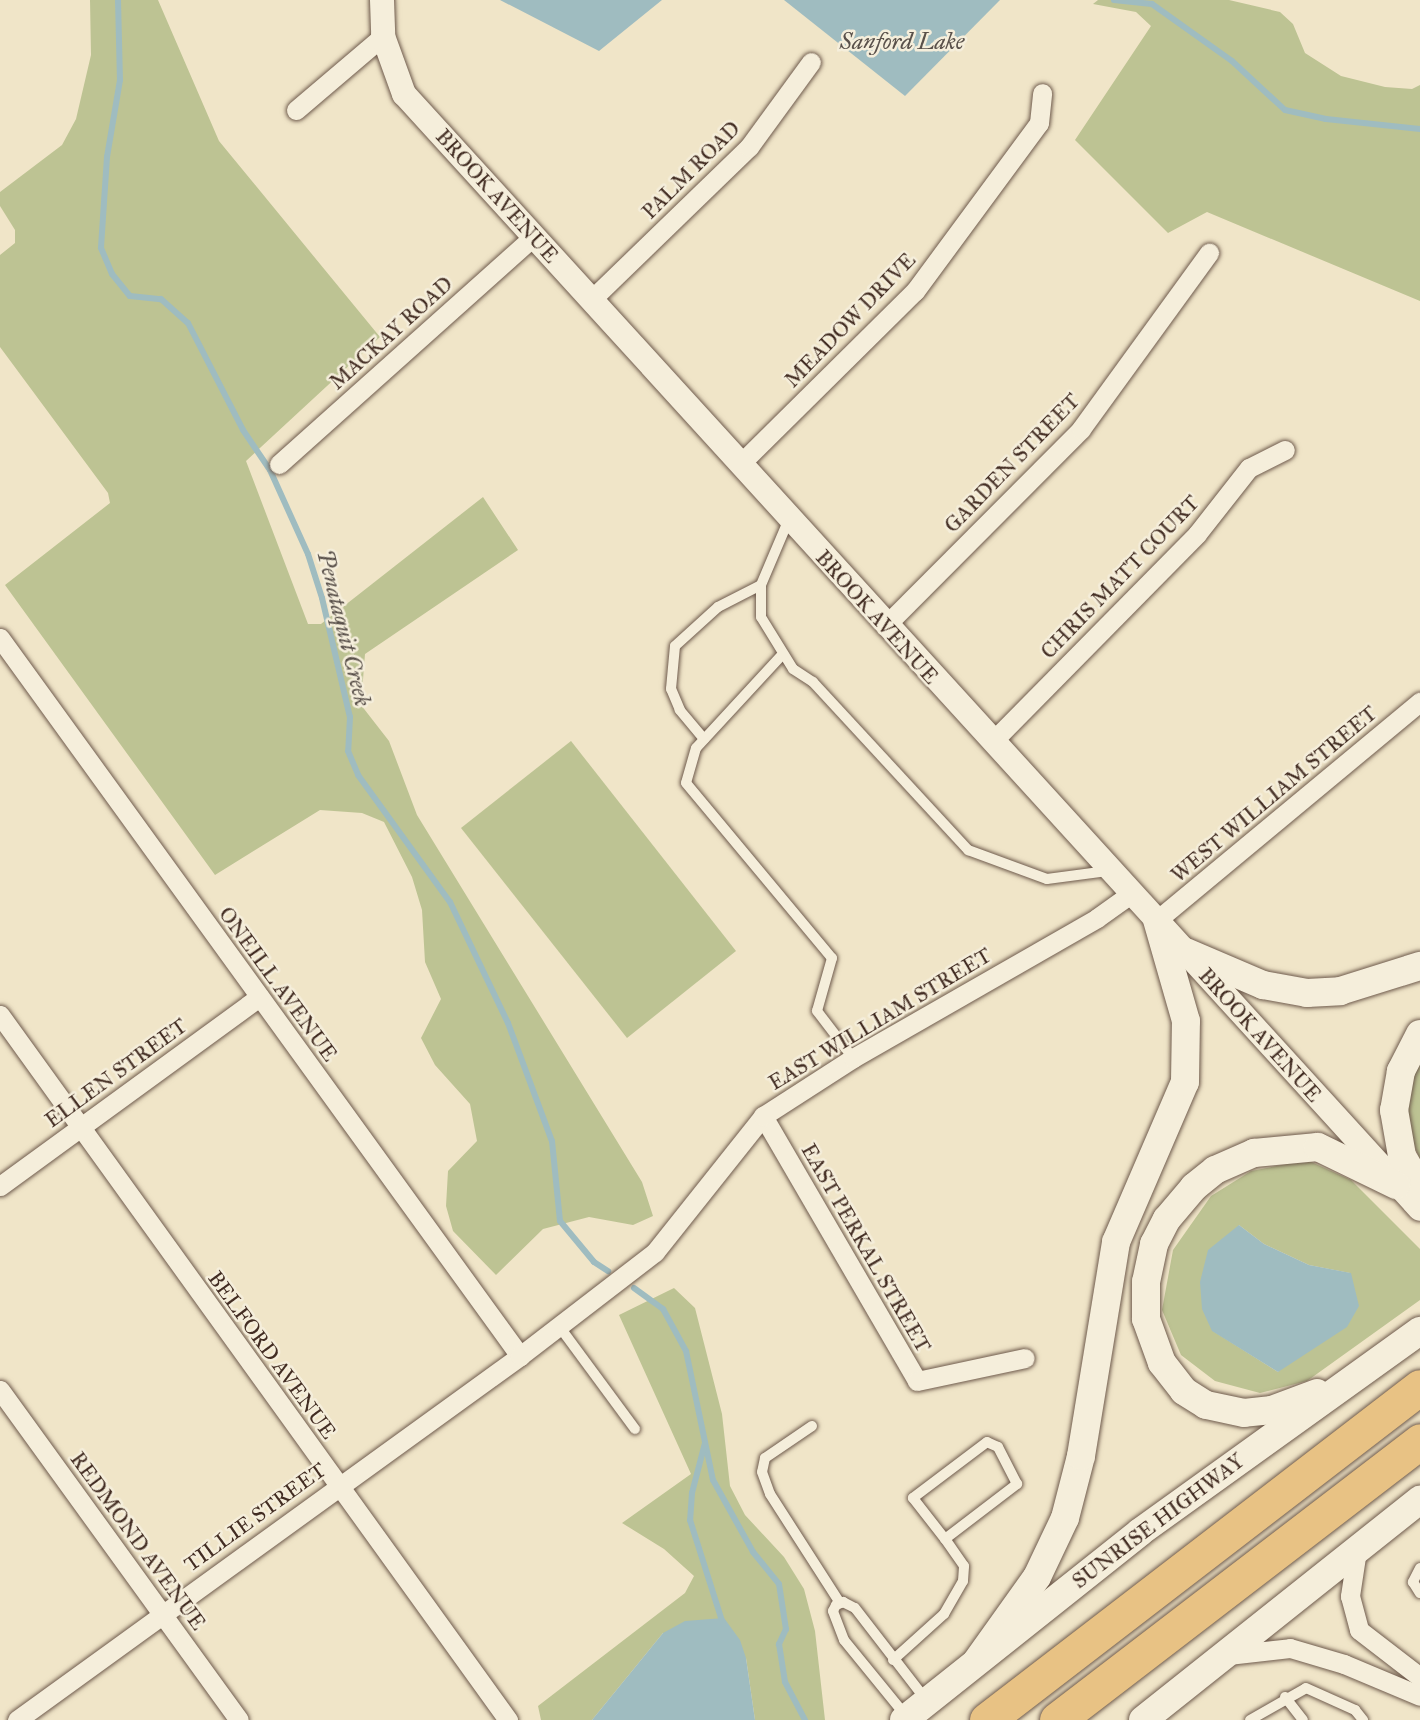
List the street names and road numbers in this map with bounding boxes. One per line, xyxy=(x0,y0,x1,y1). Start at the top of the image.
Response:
street label: PALM ROAD xyxy=(637,116,745,224)
street label: BROOK AVENUE xyxy=(430,124,564,268)
street label: MEADOW DRIVE xyxy=(779,247,921,393)
street label: MACKAY ROAD xyxy=(324,271,458,395)
street label: GARDEN STREET xyxy=(939,388,1085,538)
street label: CHRIS MATT COURT xyxy=(1035,490,1205,664)
street label: BROOK AVENUE xyxy=(810,545,944,689)
street label: WEST WILLIAM STREET xyxy=(1166,700,1382,888)
street label: ONEILL AVENUE xyxy=(214,902,342,1066)
street label: EAST WILLIAM STREET xyxy=(764,942,996,1096)
street label: BROOK AVENUE xyxy=(1193,963,1327,1107)
street label: ELLEN STREET xyxy=(40,1013,192,1133)
street label: EAST PERKAL STREET xyxy=(796,1139,936,1357)
street label: BELFORD AVENUE xyxy=(203,1266,341,1444)
street label: REDMOND AVENUE xyxy=(65,1447,211,1635)
street label: SUNRISE HIGHWAY xyxy=(1067,1448,1249,1594)
street label: TILLIE STREET xyxy=(179,1457,331,1577)

